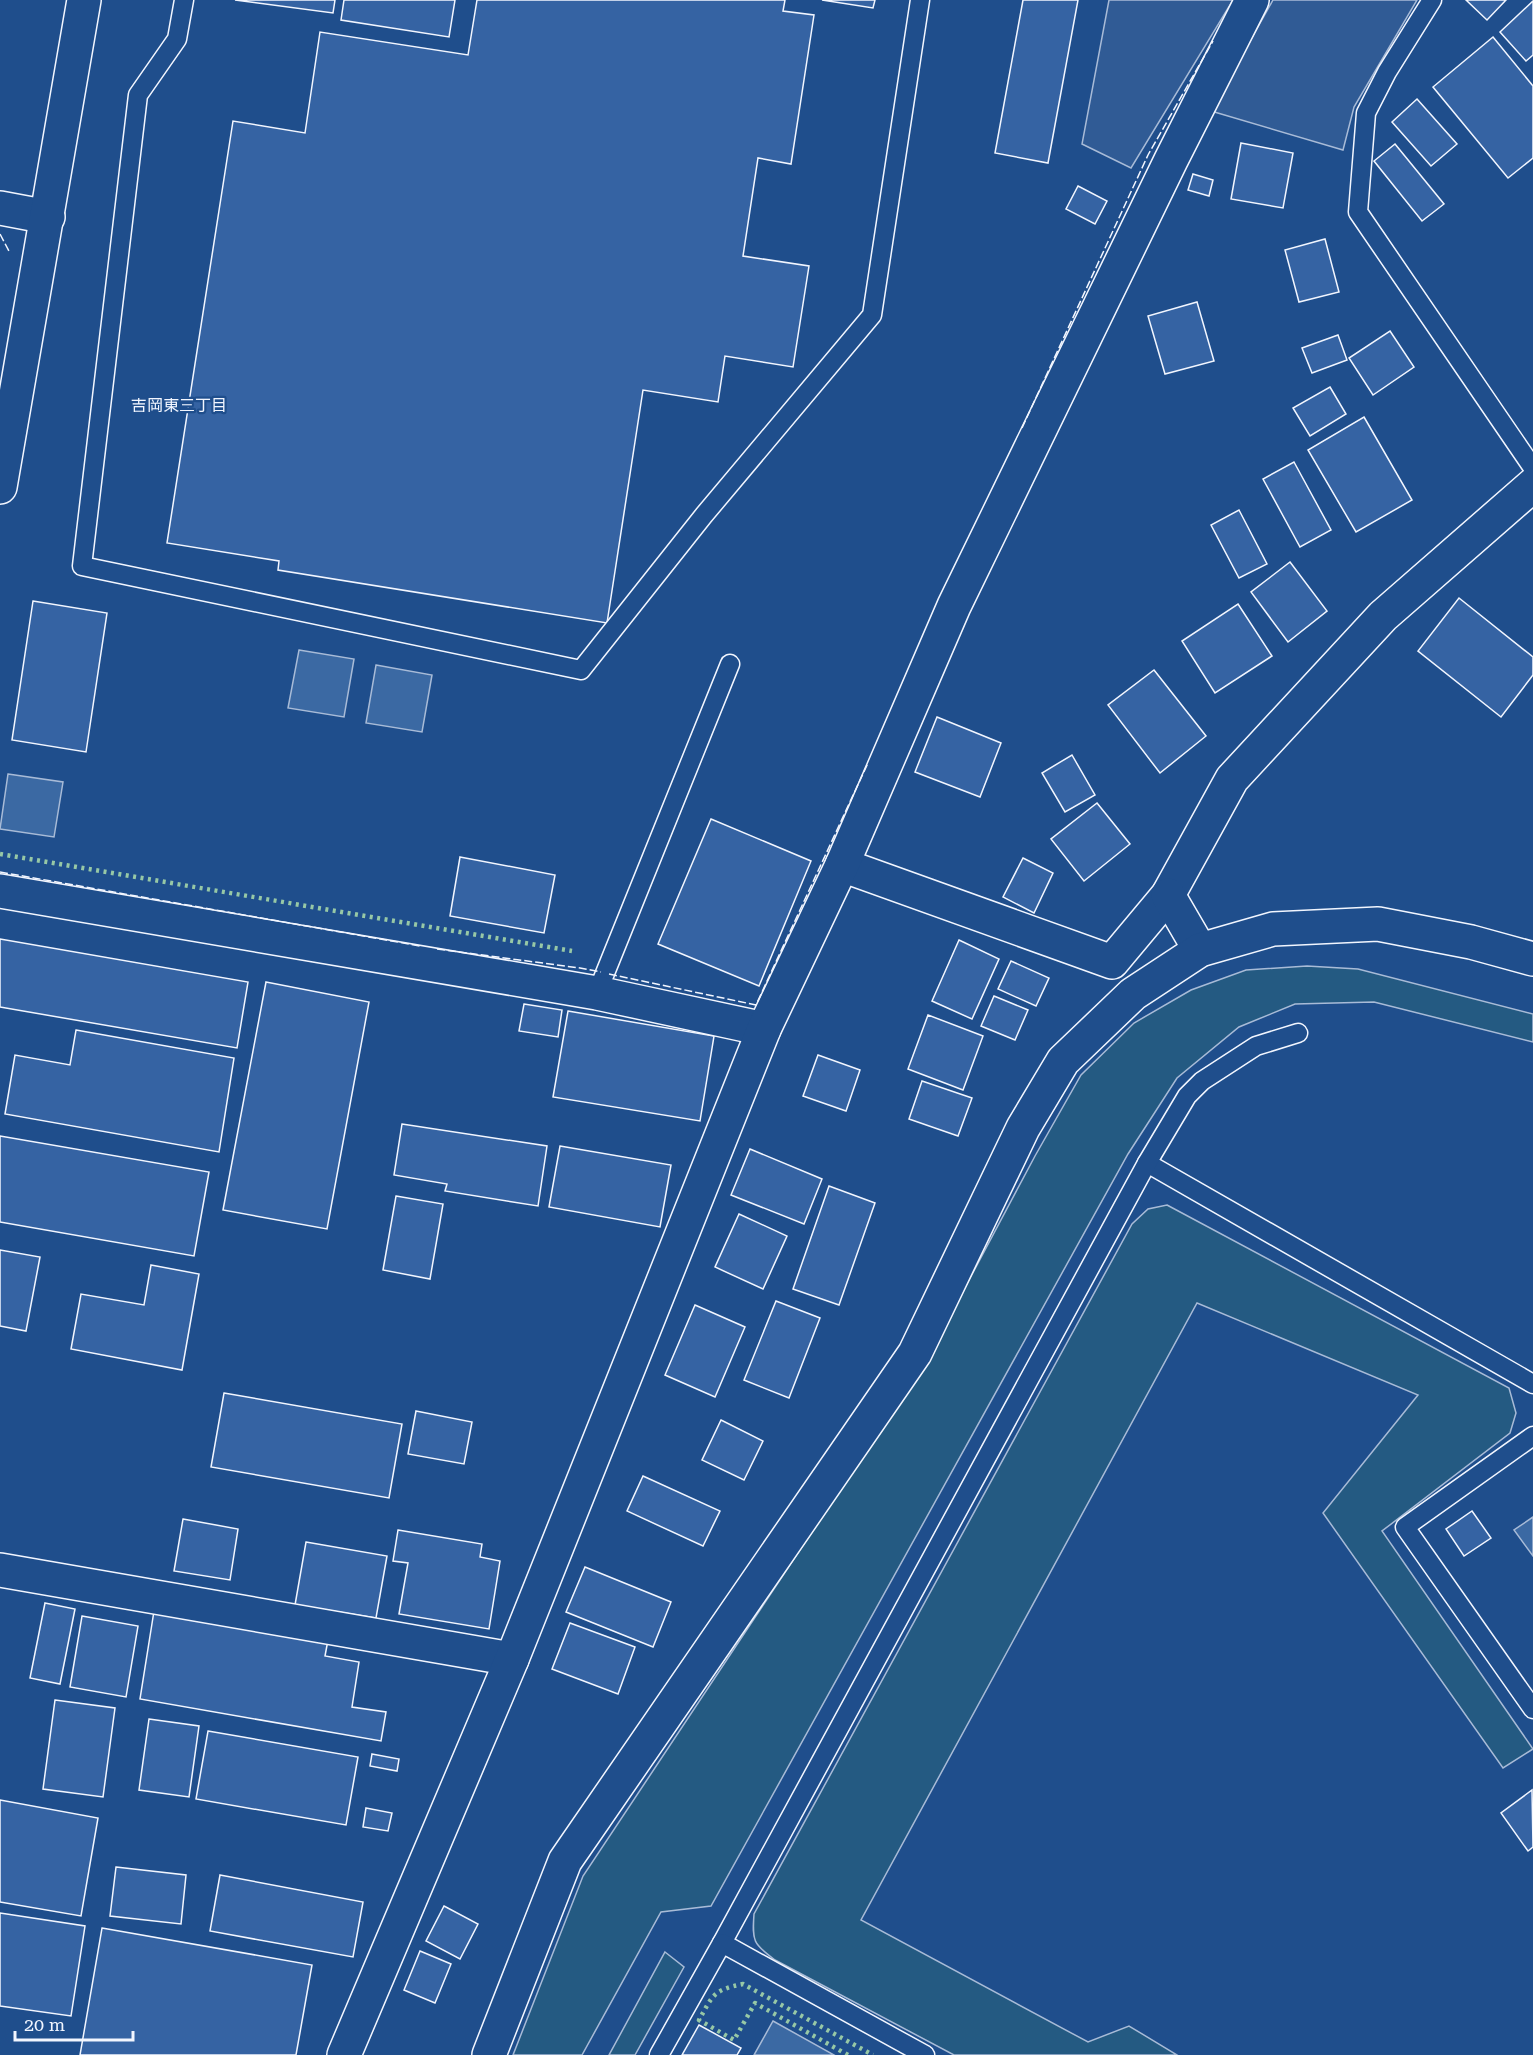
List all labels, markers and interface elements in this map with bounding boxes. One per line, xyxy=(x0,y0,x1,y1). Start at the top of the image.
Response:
district label: 吉岡東三丁目 xyxy=(131,396,227,415)
scale bar xyxy=(15,2004,134,2042)
text: 20 m xyxy=(24,2014,65,2035)

